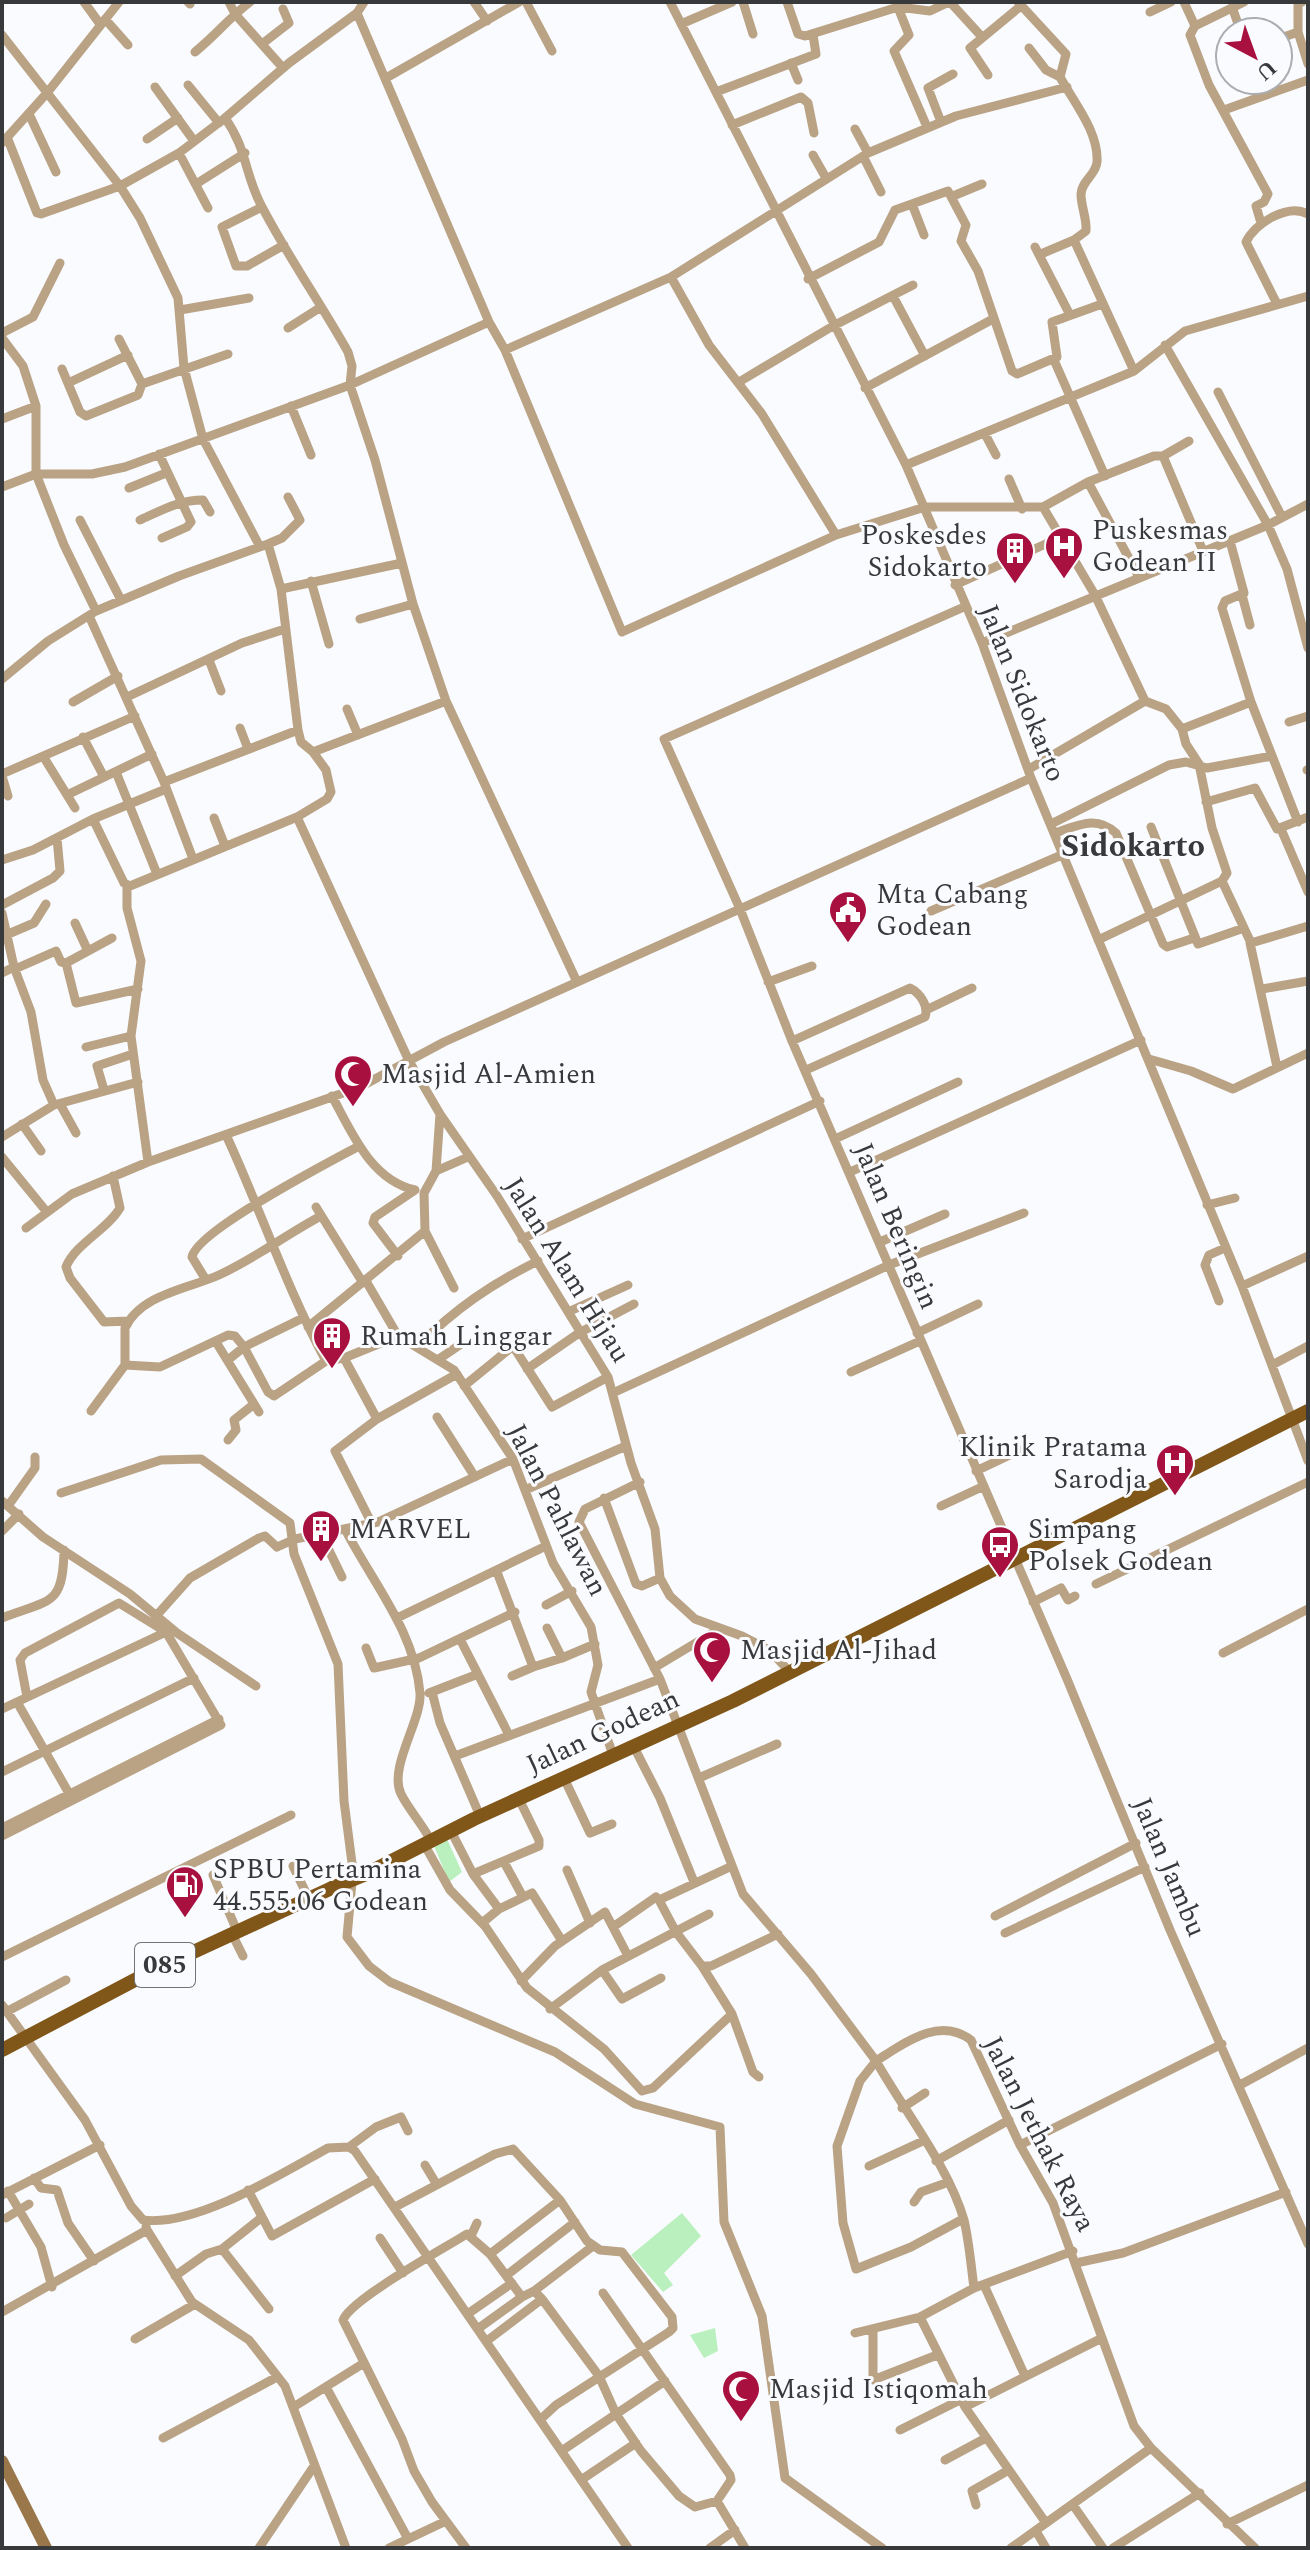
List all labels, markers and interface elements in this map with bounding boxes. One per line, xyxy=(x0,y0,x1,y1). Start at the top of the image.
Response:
north arrow xyxy=(1214,16,1294,96)
text: U xyxy=(1248,51,1284,88)
place label: Puskesmas Godean II xyxy=(1092,509,1228,584)
place label: Poskesdes Sidokarto xyxy=(860,514,987,589)
hospital icon: Puskesmas Godean II xyxy=(1043,525,1085,580)
building icon: Poskesdes Sidokarto xyxy=(994,530,1036,585)
street label: Jalan Sidokarto xyxy=(967,598,1077,788)
district label: Sidokarto xyxy=(1061,822,1205,871)
place label: Mta Cabang Godean xyxy=(876,873,1028,948)
public building icon: Mta Cabang Godean xyxy=(827,889,869,944)
mosque icon: Masjid Al-Amien xyxy=(332,1053,374,1108)
place label: Masjid Al-Amien xyxy=(381,1053,596,1096)
street label: Jalan Beringin xyxy=(842,1136,950,1316)
street label: Jalan Alam Hijau xyxy=(493,1169,641,1371)
building icon: Rumah Linggar xyxy=(311,1315,353,1370)
place label: Rumah Linggar xyxy=(360,1315,552,1358)
street label: Jalan Pahlawan xyxy=(495,1416,619,1604)
place label: Klinik Pratama Sarodja xyxy=(959,1426,1147,1501)
hospital icon: Klinik Pratama Sarodja xyxy=(1154,1442,1196,1497)
building icon: MARVEL xyxy=(300,1508,342,1563)
place label: MARVEL xyxy=(349,1508,471,1551)
place label: Simpang Polsek Godean xyxy=(1028,1508,1213,1583)
bus stop icon: Simpang Polsek Godean xyxy=(979,1524,1021,1579)
mosque icon: Masjid Al-Jihad xyxy=(691,1629,733,1684)
place label: Masjid Al-Jihad xyxy=(740,1629,937,1672)
street label: Jalan Godean xyxy=(519,1678,687,1786)
street label: Jalan Jambu xyxy=(1120,1791,1218,1943)
place label: SPBU Pertamina 44.555.06 Godean xyxy=(213,1848,428,1923)
fuel station icon: SPBU Pertamina 44.555.06 Godean xyxy=(164,1864,206,1919)
road number: 085 xyxy=(135,1943,195,1987)
street label: Jalan Jethak Raya xyxy=(971,2029,1107,2240)
mosque icon: Masjid Istiqomah xyxy=(720,2368,762,2423)
place label: Masjid Istiqomah xyxy=(769,2368,988,2411)

